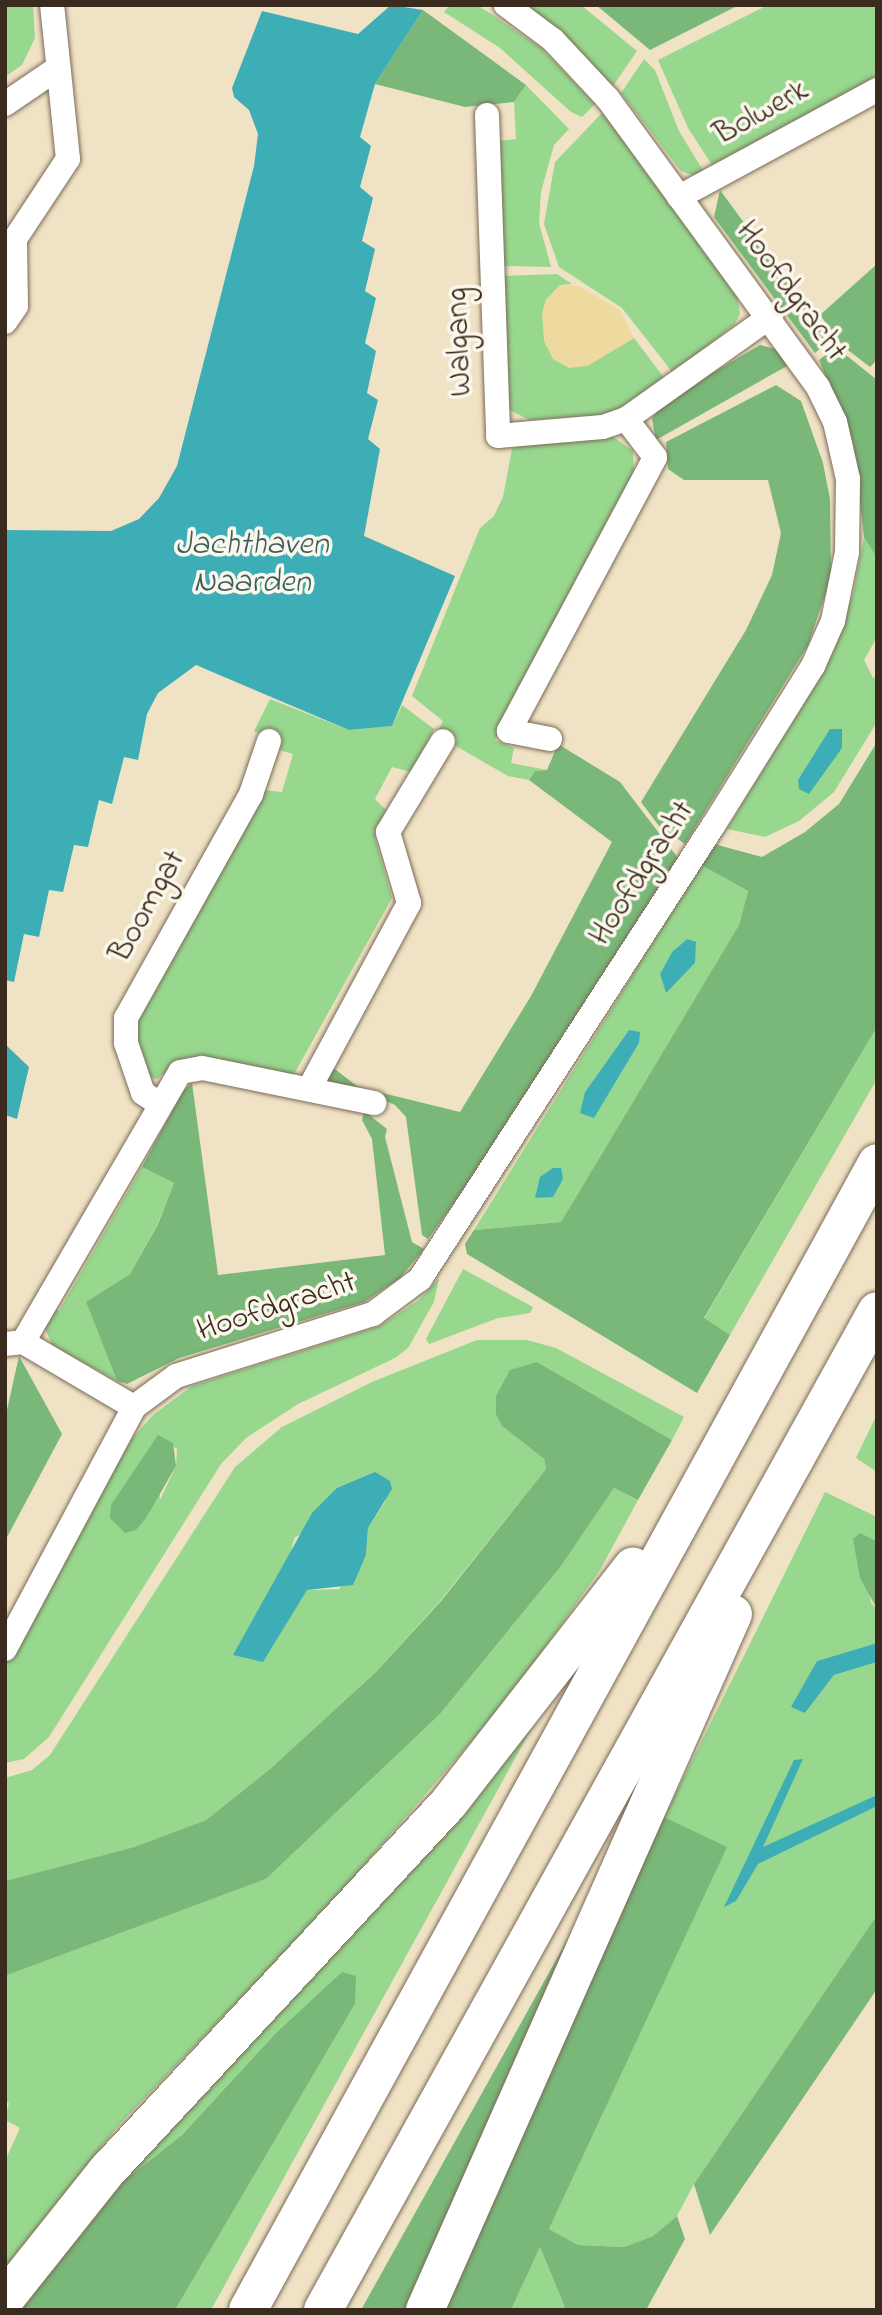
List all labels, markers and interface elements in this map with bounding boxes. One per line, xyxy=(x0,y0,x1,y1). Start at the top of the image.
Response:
street label: Bolwerk xyxy=(708,73,816,155)
street label: Hoofdgracht xyxy=(726,214,854,370)
street label: Walgang xyxy=(440,287,482,397)
water label: Jachthaven Naarden xyxy=(175,526,329,604)
street label: Hoofdgracht xyxy=(582,795,704,953)
street label: Boomgat xyxy=(103,844,195,970)
street label: Hoofdgracht xyxy=(193,1264,361,1352)

